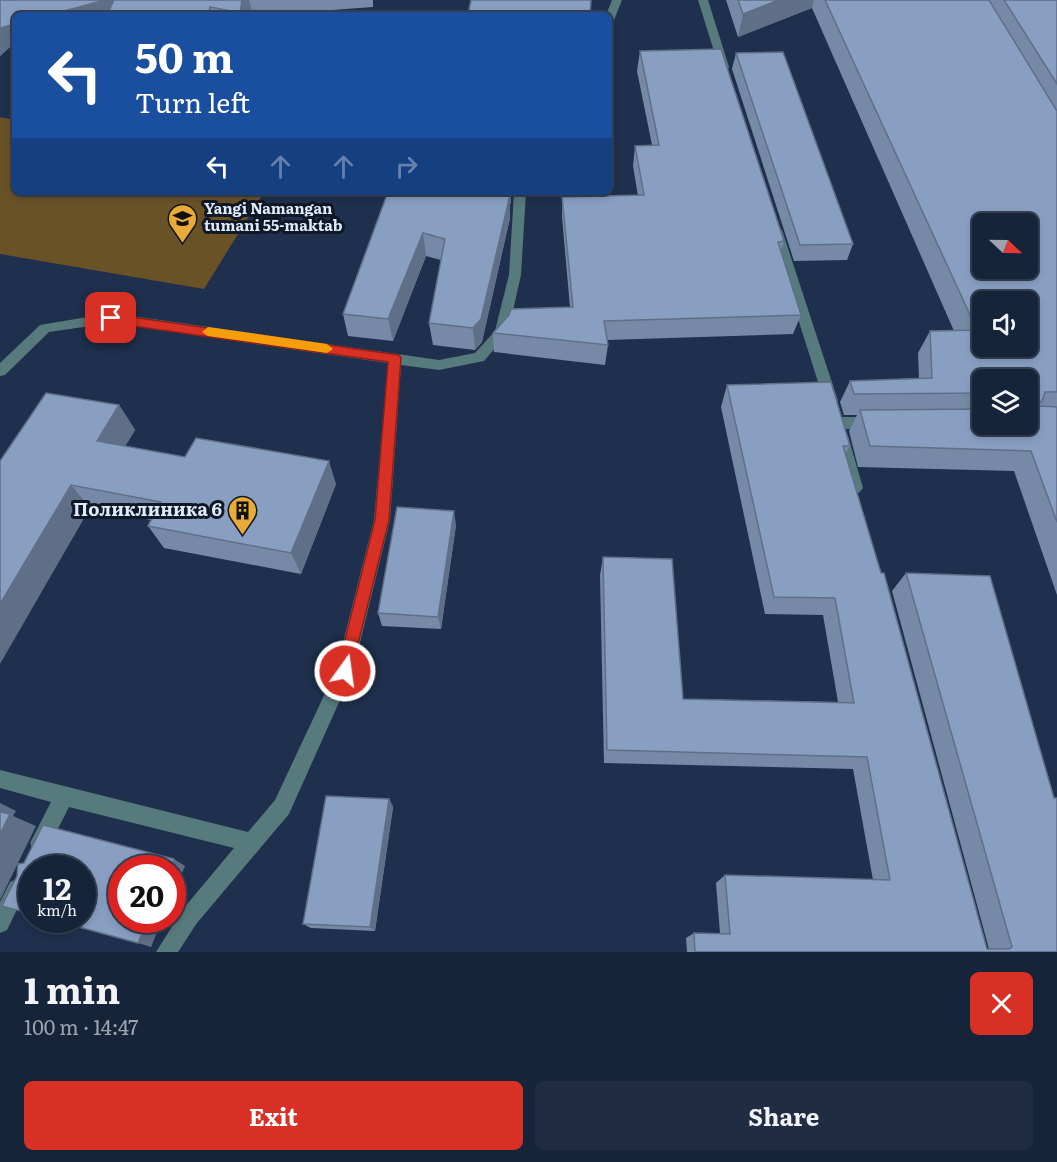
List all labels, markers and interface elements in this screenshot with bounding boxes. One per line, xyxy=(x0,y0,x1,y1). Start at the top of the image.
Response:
text: 50 m xyxy=(135,24,234,86)
icon: left xyxy=(36,36,114,114)
text: Turn left xyxy=(135,81,250,121)
icon: left xyxy=(201,150,234,183)
icon: ahead xyxy=(264,150,297,183)
icon: ahead xyxy=(327,150,360,183)
icon: right xyxy=(390,150,423,183)
place label: Yangi Namangan tumani 55-maktab xyxy=(204,196,343,236)
school or university icon: Yangi Namangan tumani 55-maktab xyxy=(167,202,199,244)
north arrow xyxy=(972,213,1038,279)
map controls xyxy=(972,213,1038,435)
button: sound xyxy=(972,291,1038,357)
pin xyxy=(85,292,136,343)
icon: arrive xyxy=(94,301,127,334)
button: layers xyxy=(972,369,1038,435)
building icon: Поликлиника 6 xyxy=(227,494,259,536)
place label: Поликлиника 6 xyxy=(73,495,222,522)
position arrow xyxy=(313,639,377,703)
speed limit sign: 20 xyxy=(108,855,186,933)
text: 12 xyxy=(43,865,71,909)
text: km/h xyxy=(37,898,77,921)
text: 1 min xyxy=(24,962,120,1015)
button: close xyxy=(970,972,1033,1035)
text: 100 m · 14:47 xyxy=(24,1011,138,1041)
button: Exit xyxy=(24,1081,523,1150)
button: Share xyxy=(535,1081,1033,1150)

